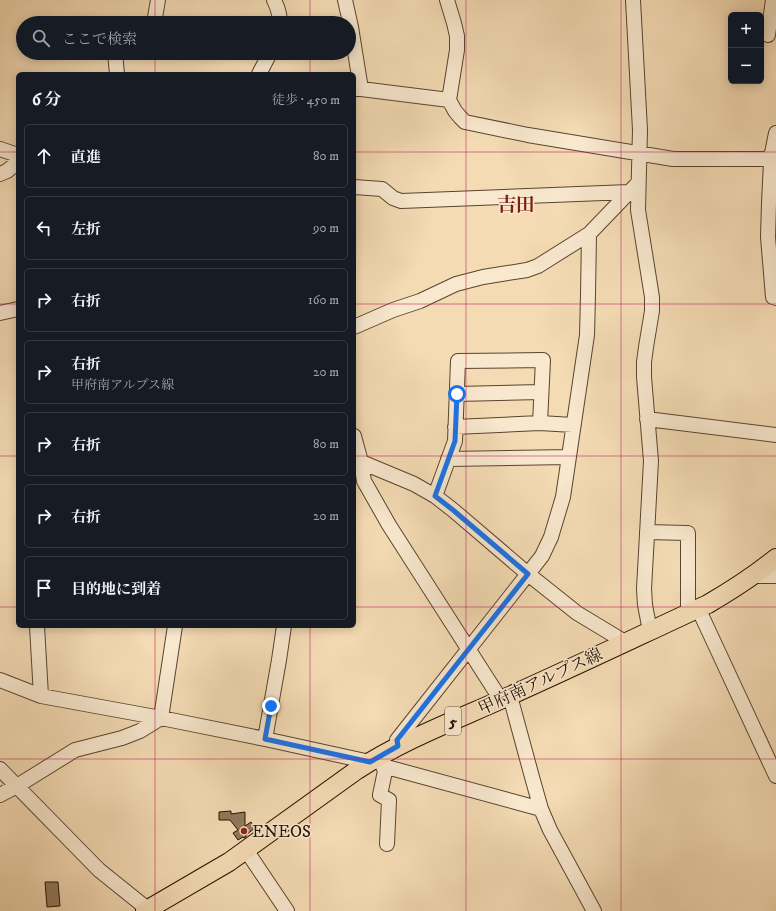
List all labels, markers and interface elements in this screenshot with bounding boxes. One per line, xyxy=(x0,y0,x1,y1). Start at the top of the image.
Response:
map controls xyxy=(728,12,764,84)
button: + xyxy=(728,12,764,48)
search box xyxy=(16,16,356,60)
icon: search xyxy=(30,27,52,49)
text: ここで検索 xyxy=(62,30,137,49)
button: − xyxy=(728,48,764,84)
text: 6 分 xyxy=(32,89,62,111)
text: 徒歩 · 450 m xyxy=(272,92,340,108)
icon: ahead xyxy=(33,145,55,167)
text: 直進 xyxy=(71,148,101,167)
text: 80 m xyxy=(313,148,339,164)
district label: 吉田 xyxy=(497,194,535,217)
icon: left xyxy=(33,217,55,239)
text: 左折 xyxy=(71,220,101,239)
text: 90 m xyxy=(313,220,339,236)
icon: right xyxy=(33,289,55,311)
text: 右折 xyxy=(71,292,101,311)
text: 160 m xyxy=(308,292,339,308)
text: 右折 xyxy=(71,355,101,374)
icon: right xyxy=(33,361,55,383)
text: 20 m xyxy=(313,364,339,380)
text: 甲府南アルプス線 xyxy=(71,377,174,393)
route start xyxy=(448,385,466,403)
icon: right xyxy=(33,433,55,455)
text: 右折 xyxy=(71,436,101,455)
text: 80 m xyxy=(313,436,339,452)
icon: right xyxy=(33,505,55,527)
text: 右折 xyxy=(71,508,101,527)
text: 20 m xyxy=(313,508,339,524)
icon: arrive xyxy=(33,577,55,599)
text: 目的地に到着 xyxy=(71,580,161,599)
street label: 甲府南アルプス線 xyxy=(475,643,606,720)
route end xyxy=(262,697,280,715)
road number: 5 xyxy=(445,707,461,735)
place label: ENEOS xyxy=(252,821,311,843)
marker: ENEOS xyxy=(239,826,249,836)

